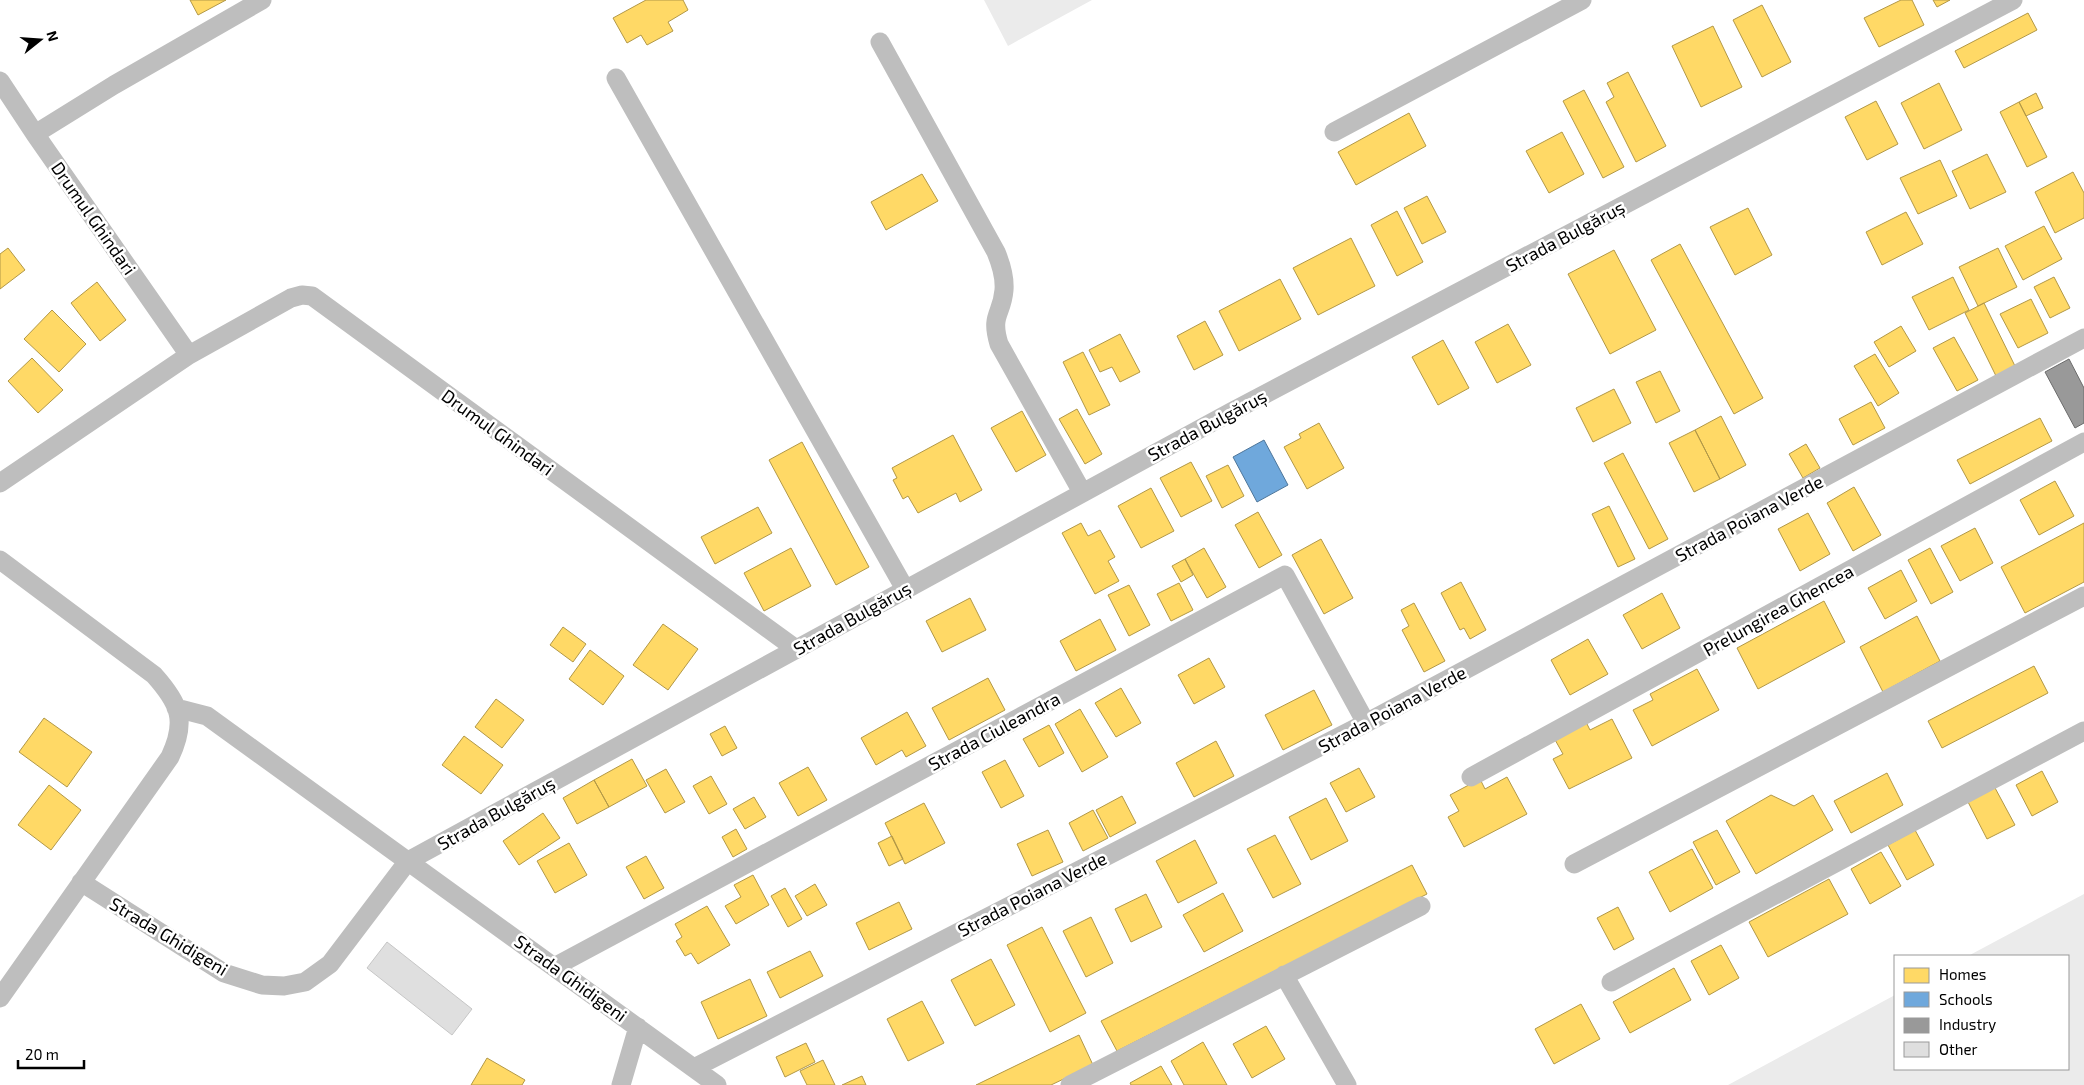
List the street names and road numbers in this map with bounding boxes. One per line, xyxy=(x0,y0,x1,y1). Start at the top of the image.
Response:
street label: Drumul Ghindari xyxy=(47,157,141,279)
street label: Strada Bulgăruș xyxy=(1502,195,1629,277)
street label: Drumul Ghindari xyxy=(438,384,558,480)
street label: Strada Bulgăruș xyxy=(1144,384,1271,466)
street label: Strada Poiana Verde xyxy=(1671,470,1827,566)
street label: Prelungirea Ghencea xyxy=(1699,560,1857,660)
street label: Strada Bulgăruș xyxy=(789,577,915,660)
street label: Strada Poiana Verde xyxy=(1314,661,1470,757)
street label: Strada Ciuleandra xyxy=(924,687,1064,775)
street label: Strada Bulgăruș xyxy=(433,772,559,855)
street label: Strada Poiana Verde xyxy=(954,847,1110,941)
street label: Strada Ghidigeni xyxy=(106,892,232,980)
street label: Strada Ghidigeni xyxy=(510,930,632,1026)

